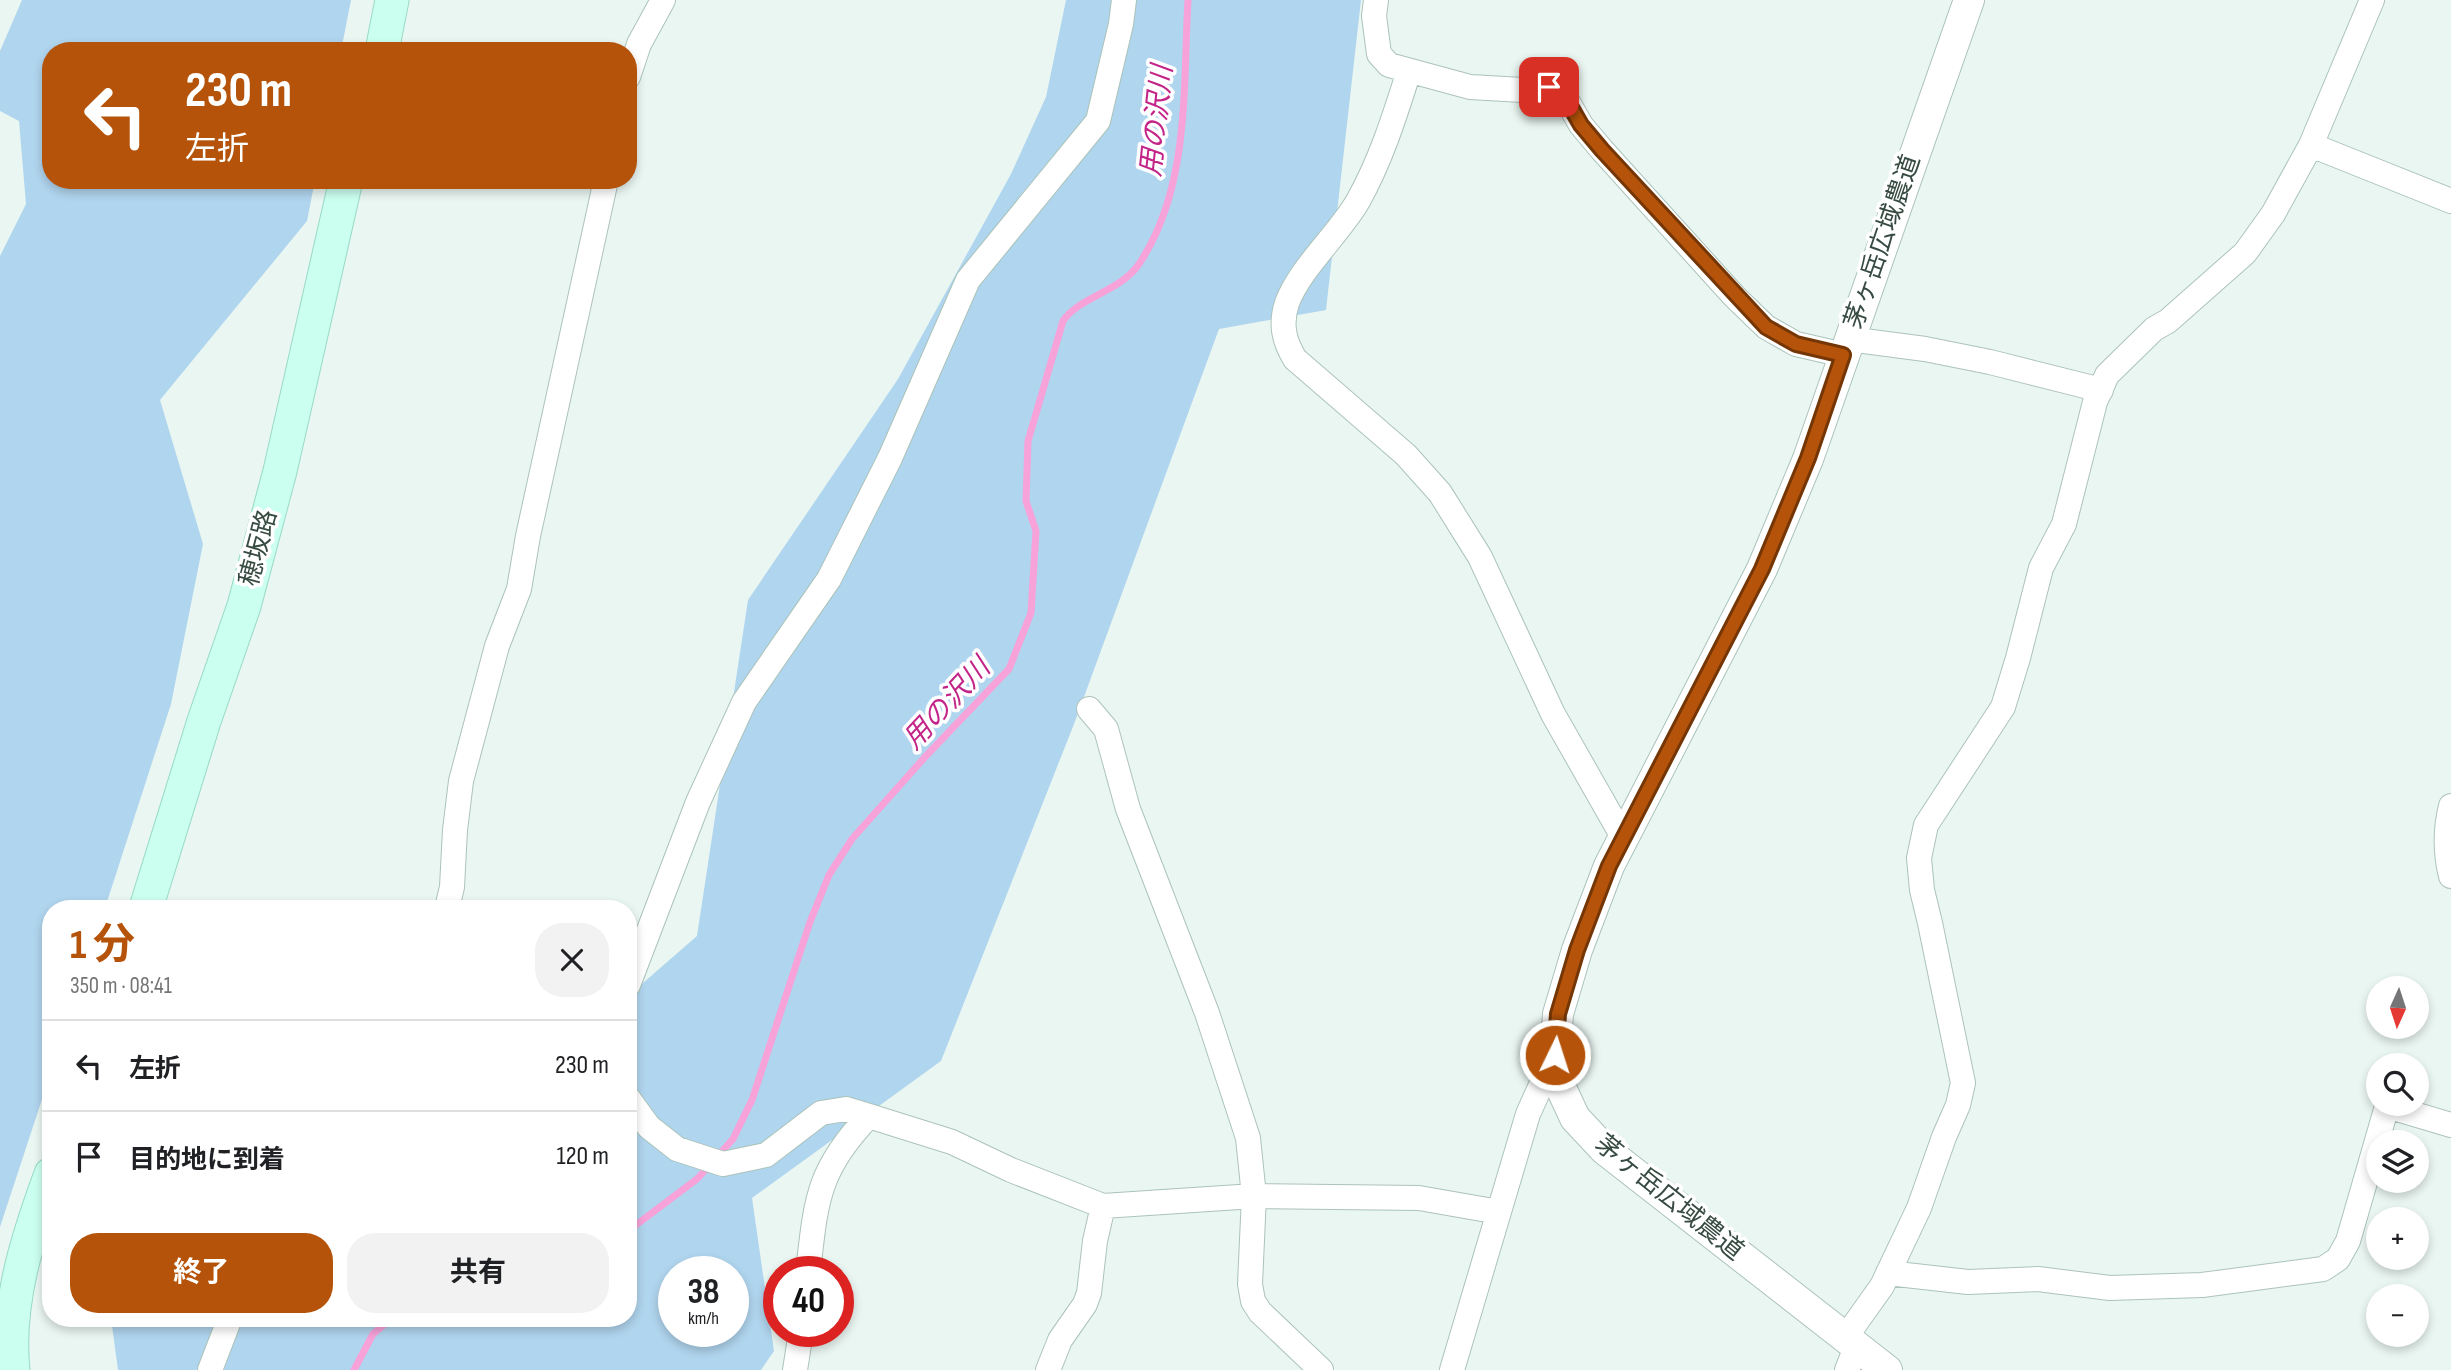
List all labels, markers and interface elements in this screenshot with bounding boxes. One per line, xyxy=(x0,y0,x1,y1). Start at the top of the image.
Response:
pin xyxy=(1519,57,1579,117)
water label: 用の沢川 xyxy=(1135,61,1180,178)
text: 230 m xyxy=(185,62,292,121)
icon: arrive xyxy=(1530,68,1568,106)
icon: left xyxy=(70,70,161,161)
text: 左折 xyxy=(185,130,249,169)
street label: 茅ヶ岳広域農道 xyxy=(1839,151,1927,333)
street label: 穂坂路 xyxy=(234,506,284,590)
water label: 用の沢川 xyxy=(897,650,999,756)
text: 1 分 xyxy=(70,920,135,971)
button: close xyxy=(535,923,609,997)
text: 350 m · 08:41 xyxy=(70,972,172,1000)
north arrow xyxy=(2366,976,2429,1040)
map controls xyxy=(2366,976,2429,1347)
position arrow xyxy=(1518,1018,1592,1092)
icon: left xyxy=(70,1047,108,1085)
text: 230 m xyxy=(555,1050,609,1081)
button: search xyxy=(2366,1053,2429,1116)
text: 左折 xyxy=(129,1054,181,1085)
street label: 茅ヶ岳広域農道 xyxy=(1589,1129,1749,1267)
button: layers xyxy=(2366,1130,2429,1193)
icon: arrive xyxy=(70,1138,108,1176)
text: 120 m xyxy=(556,1141,609,1172)
text: 目的地に到着 xyxy=(129,1145,285,1176)
button: + xyxy=(2366,1207,2429,1270)
button: 終了 xyxy=(70,1233,333,1313)
button: 共有 xyxy=(347,1233,609,1313)
speed limit sign: 40 xyxy=(763,1256,854,1347)
text: 38 xyxy=(687,1271,720,1314)
button: − xyxy=(2366,1284,2429,1347)
text: km/h xyxy=(688,1308,719,1329)

